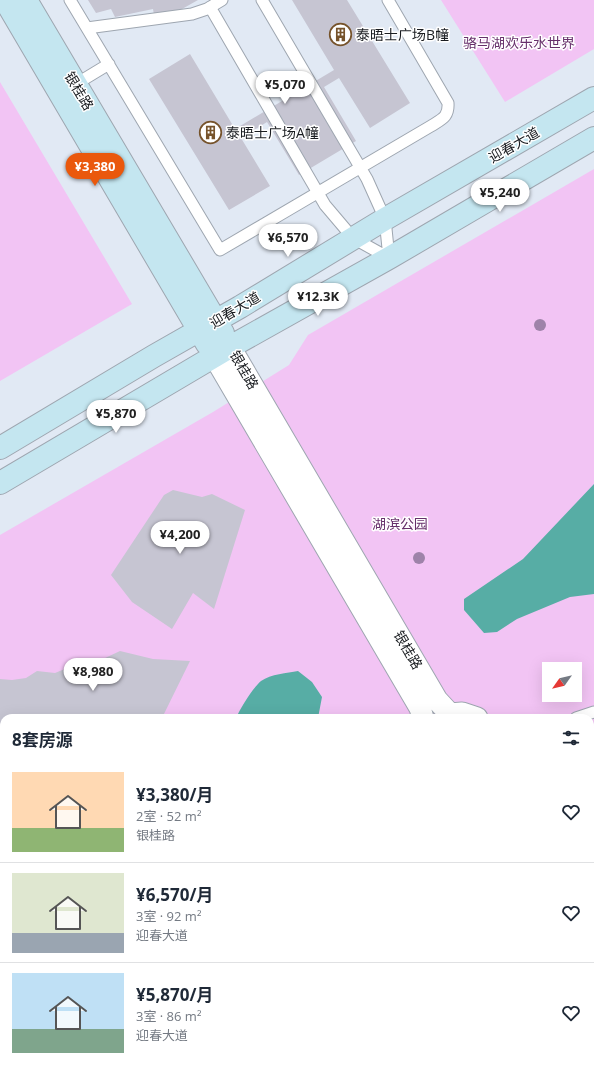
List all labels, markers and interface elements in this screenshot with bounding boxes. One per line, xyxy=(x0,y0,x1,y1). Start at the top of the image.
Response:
building icon: 泰晤士广场B幢 xyxy=(328,22,354,48)
place label: 泰晤士广场B幢 xyxy=(356,25,449,44)
park label: 骆马湖欢乐水世界 xyxy=(463,33,575,52)
street label: 银桂路 xyxy=(60,68,98,114)
pin: ¥5,070 xyxy=(252,71,318,105)
text: ¥5,070 xyxy=(265,75,305,93)
building icon: 泰晤士广场A幢 xyxy=(197,120,223,146)
street label: 迎春大道 xyxy=(485,122,543,167)
place label: 泰晤士广场A幢 xyxy=(226,123,319,142)
pin: ¥3,380 xyxy=(62,153,128,187)
text: ¥3,380 xyxy=(75,157,115,175)
pin: ¥5,240 xyxy=(467,179,533,213)
text: ¥5,240 xyxy=(480,183,520,201)
pin: ¥6,570 xyxy=(255,224,321,258)
text: ¥6,570 xyxy=(268,228,308,246)
pin: ¥12.3K xyxy=(285,283,351,317)
street label: 迎春大道 xyxy=(206,287,264,332)
text: ¥12.3K xyxy=(297,287,339,305)
street label: 银桂路 xyxy=(226,347,263,393)
pin: ¥5,870 xyxy=(83,400,149,434)
text: ¥5,870 xyxy=(96,404,136,422)
park label: 湖滨公园 xyxy=(372,514,428,533)
pin: ¥4,200 xyxy=(147,521,213,555)
text: ¥4,200 xyxy=(160,525,200,543)
street label: 银桂路 xyxy=(390,627,427,673)
pin: ¥8,980 xyxy=(60,658,126,692)
text: ¥8,980 xyxy=(73,662,113,680)
north arrow xyxy=(542,662,582,702)
map controls xyxy=(542,662,582,702)
icon: filters xyxy=(560,727,582,749)
text: 8套房源 xyxy=(12,728,73,751)
text: ¥3,380/月 xyxy=(136,783,213,806)
icon: home xyxy=(44,788,92,836)
icon: heart xyxy=(560,801,582,823)
text: 2室 · 52 m² xyxy=(136,807,201,825)
text: 银桂路 xyxy=(136,826,175,844)
text: ¥6,570/月 xyxy=(136,883,213,906)
icon: home xyxy=(44,889,92,937)
icon: heart xyxy=(560,902,582,924)
text: 3室 · 92 m² xyxy=(136,907,201,925)
text: 迎春大道 xyxy=(136,926,188,944)
text: ¥5,870/月 xyxy=(136,983,213,1006)
icon: home xyxy=(44,989,92,1037)
icon: heart xyxy=(560,1002,582,1024)
text: 3室 · 86 m² xyxy=(136,1007,201,1025)
text: 迎春大道 xyxy=(136,1026,188,1044)

